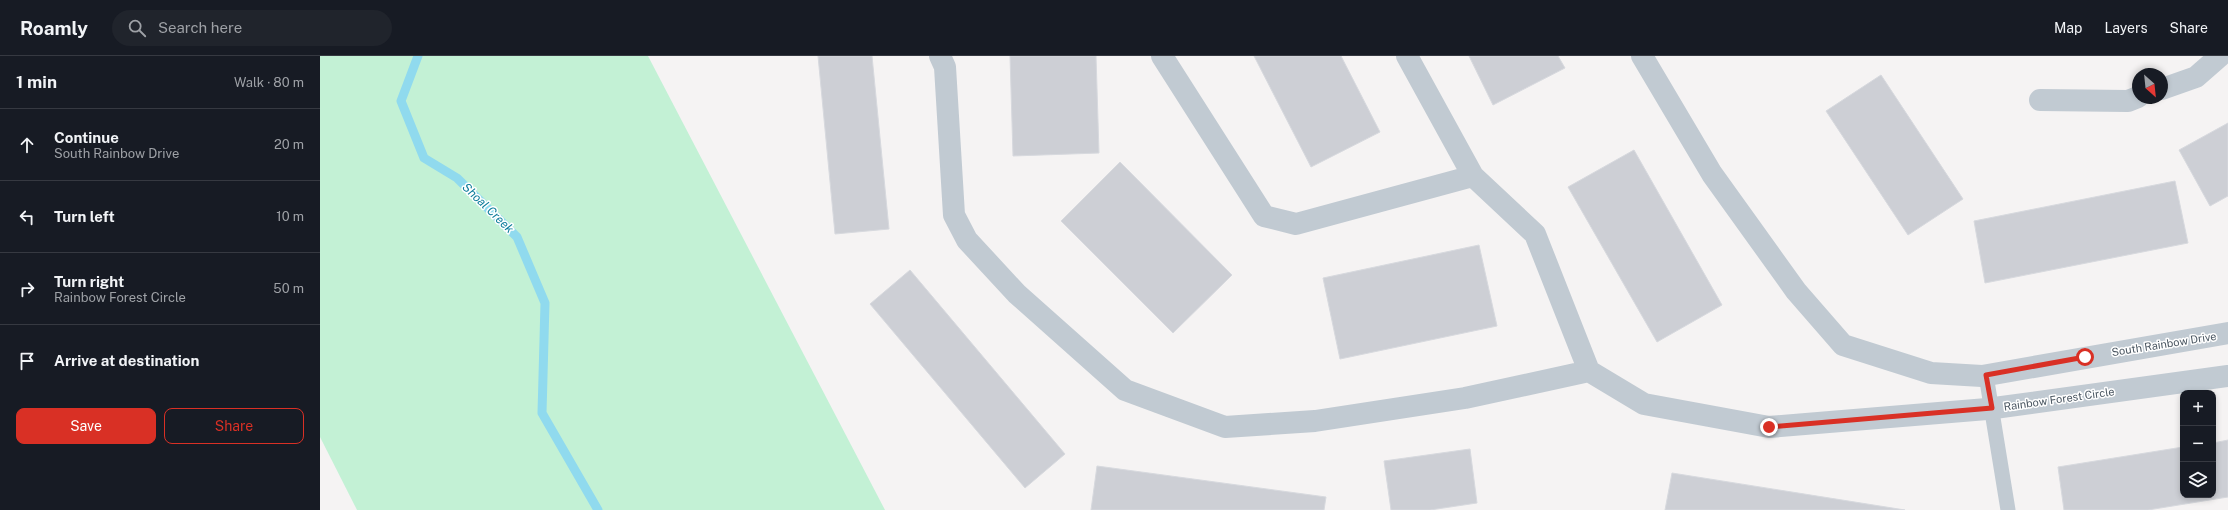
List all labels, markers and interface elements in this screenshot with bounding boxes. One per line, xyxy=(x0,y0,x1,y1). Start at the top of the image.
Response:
search box xyxy=(112,10,392,46)
text: Roamly xyxy=(20,17,88,39)
icon: search xyxy=(126,17,148,39)
text: Search here xyxy=(158,19,242,36)
text: Map xyxy=(2054,20,2082,36)
text: Layers xyxy=(2104,20,2148,36)
text: Share xyxy=(2170,20,2208,36)
north arrow xyxy=(2132,68,2168,104)
text: 1 min xyxy=(16,72,57,92)
text: Walk · 80 m xyxy=(234,75,304,90)
text: Continue xyxy=(54,129,119,146)
icon: ahead xyxy=(16,134,38,156)
text: 20 m xyxy=(274,137,304,152)
text: South Rainbow Drive xyxy=(54,146,179,161)
water label: Shoal Creek xyxy=(459,180,517,236)
icon: left xyxy=(16,206,38,228)
text: Turn left xyxy=(54,208,115,225)
text: 10 m xyxy=(276,209,304,224)
text: Turn right xyxy=(54,273,124,290)
icon: right xyxy=(16,278,38,300)
text: 50 m xyxy=(273,281,304,296)
text: Rainbow Forest Circle xyxy=(54,290,186,305)
street label: South Rainbow Drive xyxy=(2111,330,2217,358)
route start xyxy=(2076,348,2094,366)
icon: arrive xyxy=(16,350,38,372)
text: Arrive at destination xyxy=(54,352,199,369)
street label: Rainbow Forest Circle xyxy=(2003,385,2115,413)
map controls xyxy=(2180,390,2216,498)
button: + xyxy=(2180,390,2216,426)
button: Save xyxy=(16,408,156,444)
button: Share xyxy=(164,408,304,444)
route end xyxy=(1760,418,1778,436)
button: − xyxy=(2180,426,2216,462)
button: layers xyxy=(2180,462,2216,498)

